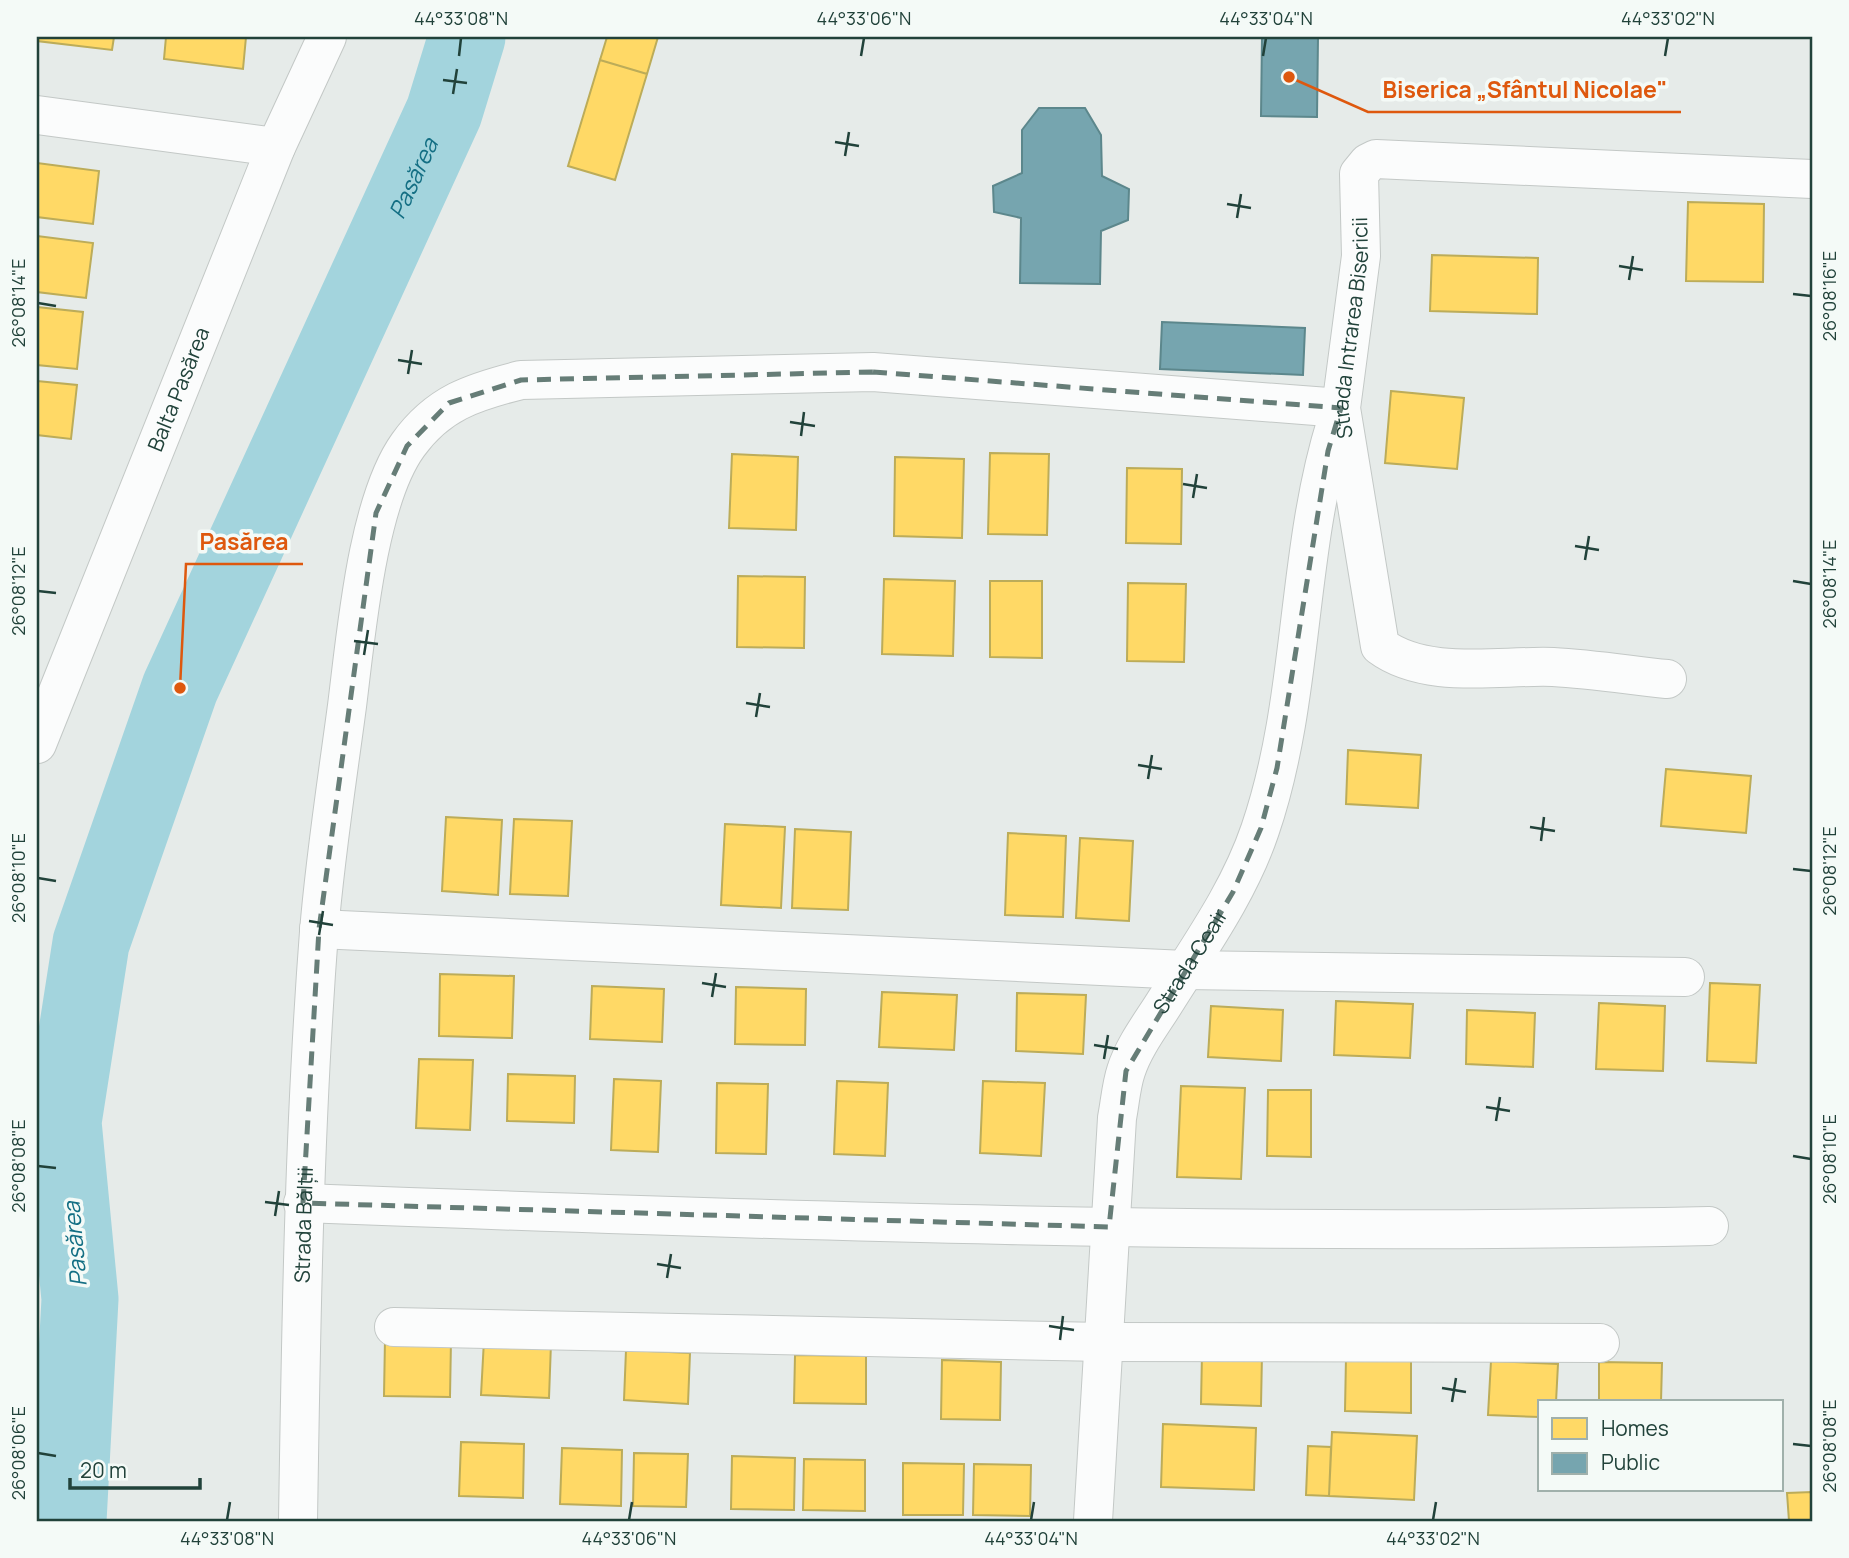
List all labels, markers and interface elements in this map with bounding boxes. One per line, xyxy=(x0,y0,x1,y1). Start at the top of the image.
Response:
text: 44°33'08"N xyxy=(414,6,508,30)
text: 44°33'06"N xyxy=(817,6,911,30)
text: 44°33'04"N xyxy=(1219,6,1313,30)
text: 44°33'02"N xyxy=(1621,6,1715,30)
callout: Biserica „Sfântul Nicolae" xyxy=(1368,68,1681,112)
text: Biserica „Sfântul Nicolae" xyxy=(1382,73,1668,105)
water label: Pasărea xyxy=(380,132,445,223)
street label: Strada Intrarea Bisericii xyxy=(1326,217,1375,441)
text: 26°08'16"E xyxy=(1817,251,1841,341)
text: 26°08'14"E xyxy=(6,258,30,348)
street label: Balta Pasărea xyxy=(141,323,215,455)
callout: Pasărea xyxy=(186,520,303,564)
text: Pasărea xyxy=(199,525,289,557)
text: 26°08'14"E xyxy=(1817,539,1841,629)
text: 26°08'12"E xyxy=(6,546,30,636)
text: 26°08'12"E xyxy=(1817,826,1841,916)
text: 26°08'10"E xyxy=(6,833,30,923)
street label: Strada Ceair xyxy=(1146,903,1234,1019)
text: 26°08'10"E xyxy=(1817,1114,1841,1204)
text: 26°08'08"E xyxy=(6,1119,30,1213)
street label: Strada Bălții xyxy=(287,1166,319,1284)
water label: Pasărea xyxy=(54,1199,94,1288)
text: 26°08'08"E xyxy=(1817,1399,1841,1493)
legend xyxy=(1538,1400,1783,1492)
text: 26°08'06"E xyxy=(6,1406,30,1500)
text: Homes xyxy=(1601,1414,1669,1442)
scale bar xyxy=(70,1446,200,1490)
text: Public xyxy=(1601,1448,1660,1476)
text: 20 m xyxy=(80,1456,127,1484)
text: 44°33'08"N xyxy=(180,1526,274,1550)
text: 44°33'06"N xyxy=(582,1526,676,1550)
text: 44°33'04"N xyxy=(984,1526,1078,1550)
text: 44°33'02"N xyxy=(1386,1526,1480,1550)

